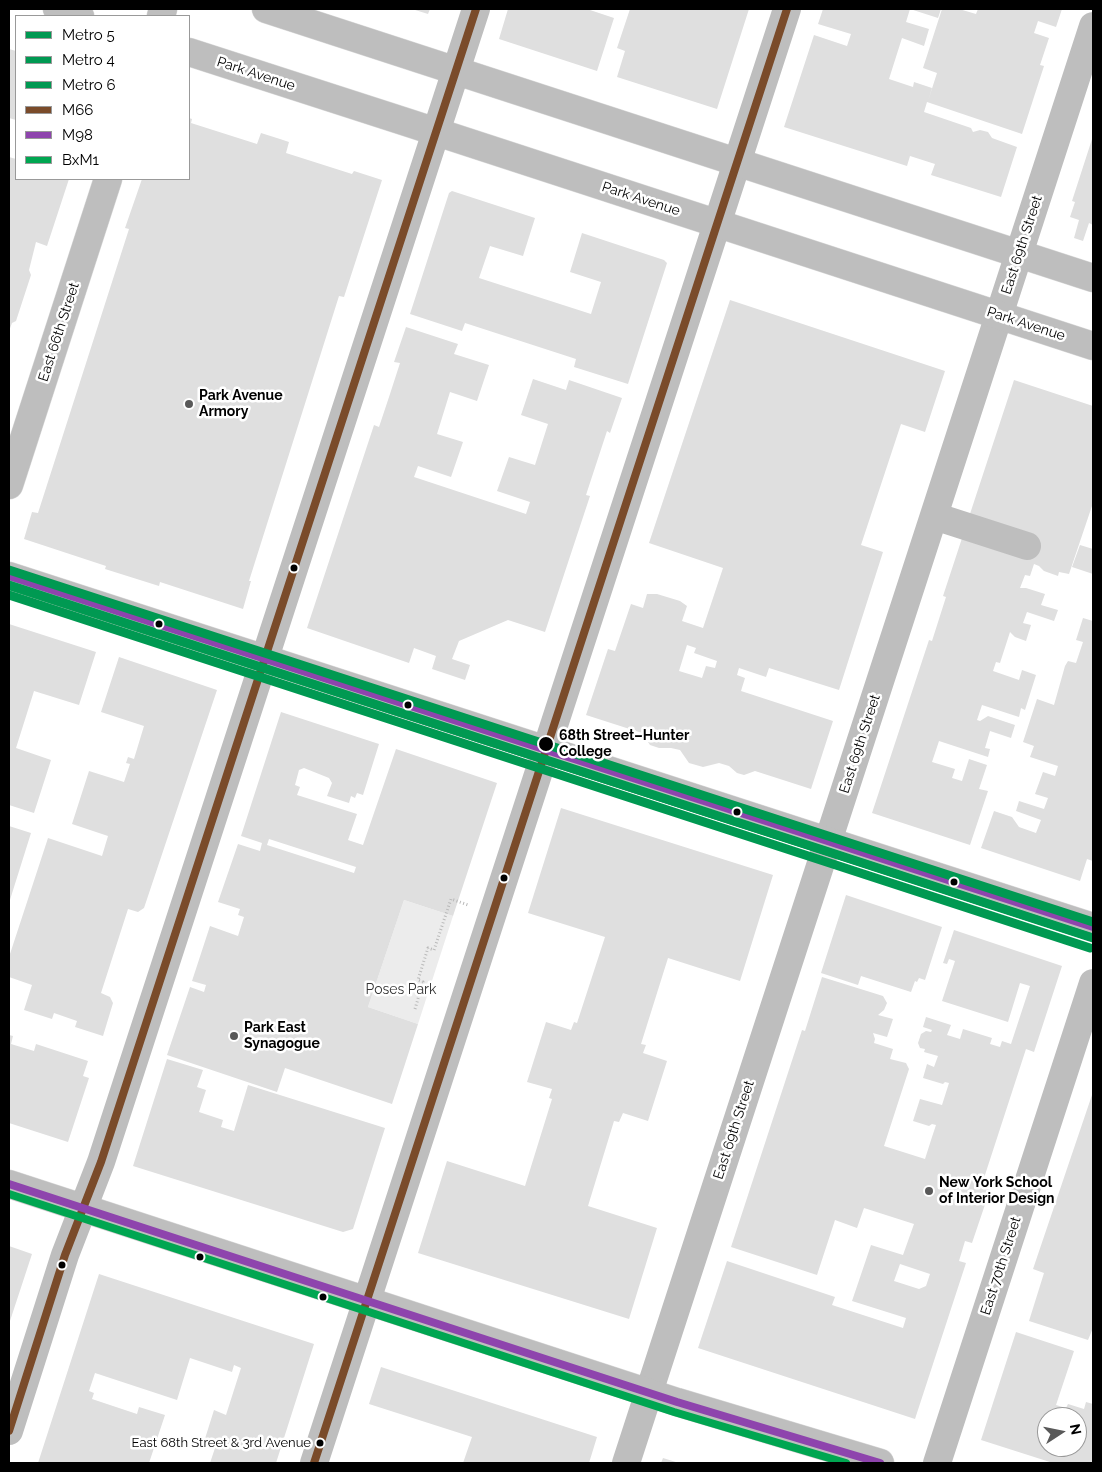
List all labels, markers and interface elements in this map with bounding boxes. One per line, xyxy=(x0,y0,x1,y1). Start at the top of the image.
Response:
legend xyxy=(15,15,190,180)
text: Metro 5 xyxy=(62,26,115,44)
text: Metro 4 xyxy=(62,51,115,69)
street label: Park Avenue xyxy=(215,53,297,95)
text: Metro 6 xyxy=(62,76,116,94)
text: M66 xyxy=(62,101,93,119)
text: M98 xyxy=(62,126,93,144)
text: BxM1 xyxy=(62,151,99,169)
street label: Park Avenue xyxy=(600,178,682,220)
street label: East 69th Street xyxy=(998,193,1046,297)
street label: East 66th Street xyxy=(35,280,83,384)
street label: Park Avenue xyxy=(985,303,1067,345)
place label: Park Avenue Armory xyxy=(199,388,283,421)
marker: Park Avenue Armory xyxy=(183,398,195,410)
unlabelled marker xyxy=(289,563,299,573)
unlabelled marker xyxy=(154,619,164,629)
street label: East 69th Street xyxy=(836,692,884,796)
unlabelled marker xyxy=(403,700,413,710)
place label: 68th Street–Hunter College xyxy=(559,728,689,760)
marker: 68th Street–Hunter College xyxy=(537,735,555,753)
unlabelled marker xyxy=(732,807,742,817)
unlabelled marker xyxy=(499,873,509,883)
unlabelled marker xyxy=(949,877,959,887)
park label: Poses Park xyxy=(366,982,436,998)
place label: Park East Synagogue xyxy=(244,1020,320,1052)
marker: Park East Synagogue xyxy=(228,1030,240,1042)
street label: East 69th Street xyxy=(710,1078,758,1182)
place label: New York School of Interior Design xyxy=(939,1175,1055,1208)
marker: New York School of Interior Design xyxy=(923,1185,935,1197)
street label: East 70th Street xyxy=(977,1215,1025,1317)
unlabelled marker xyxy=(195,1252,205,1262)
unlabelled marker xyxy=(57,1260,67,1270)
unlabelled marker xyxy=(318,1292,328,1302)
north arrow xyxy=(1037,1407,1087,1457)
text: N xyxy=(1067,1423,1085,1436)
place label: East 68th Street & 3rd Avenue xyxy=(132,1435,311,1451)
marker: East 68th Street & 3rd Avenue xyxy=(315,1438,325,1448)

